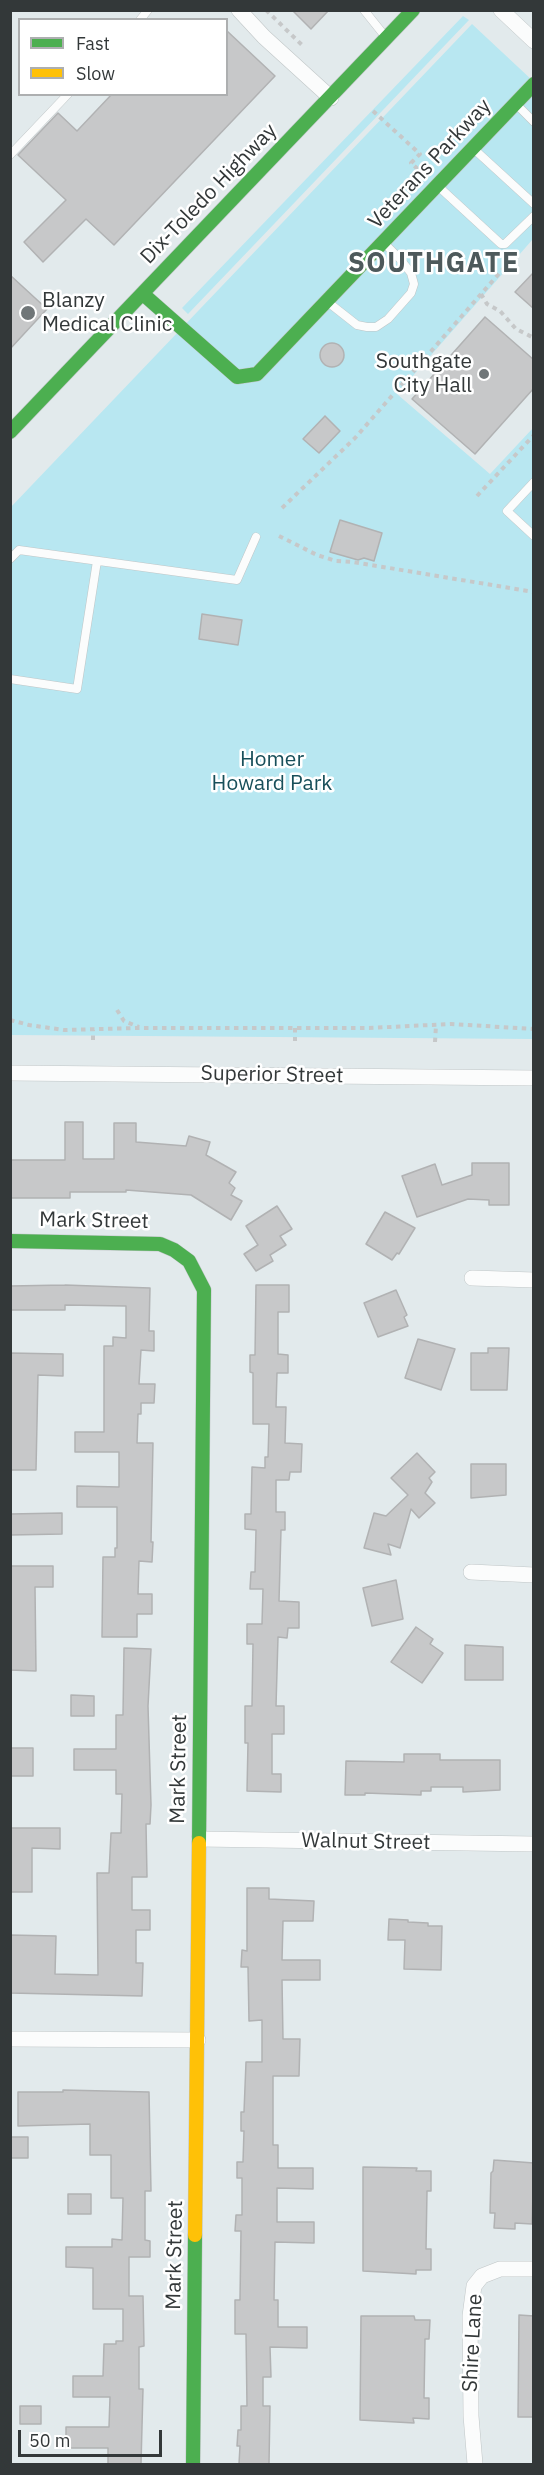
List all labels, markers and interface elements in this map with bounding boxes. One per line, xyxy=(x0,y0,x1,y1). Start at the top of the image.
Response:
legend xyxy=(18,18,228,96)
text: Fast xyxy=(76,32,110,55)
text: Slow xyxy=(76,62,115,85)
street label: Veterans Parkway xyxy=(363,94,497,234)
street label: Dix-Toledo Highway xyxy=(135,118,283,270)
district label: SOUTHGATE xyxy=(348,248,520,280)
place label: Blanzy Medical Clinic xyxy=(42,288,172,338)
marker: Blanzy Medical Clinic xyxy=(19,304,37,322)
place label: Southgate City Hall xyxy=(376,349,472,399)
marker: Southgate City Hall xyxy=(477,367,491,381)
park label: Homer Howard Park xyxy=(212,747,332,797)
street label: Superior Street xyxy=(200,1061,344,1089)
street label: Mark Street xyxy=(39,1207,149,1235)
street label: Mark Street xyxy=(165,1714,193,1824)
street label: Walnut Street xyxy=(301,1828,431,1856)
street label: Mark Street xyxy=(161,2200,189,2310)
street label: Shire Lane xyxy=(458,2293,488,2393)
scale bar xyxy=(21,2418,165,2456)
text: 50 m xyxy=(29,2429,71,2452)

